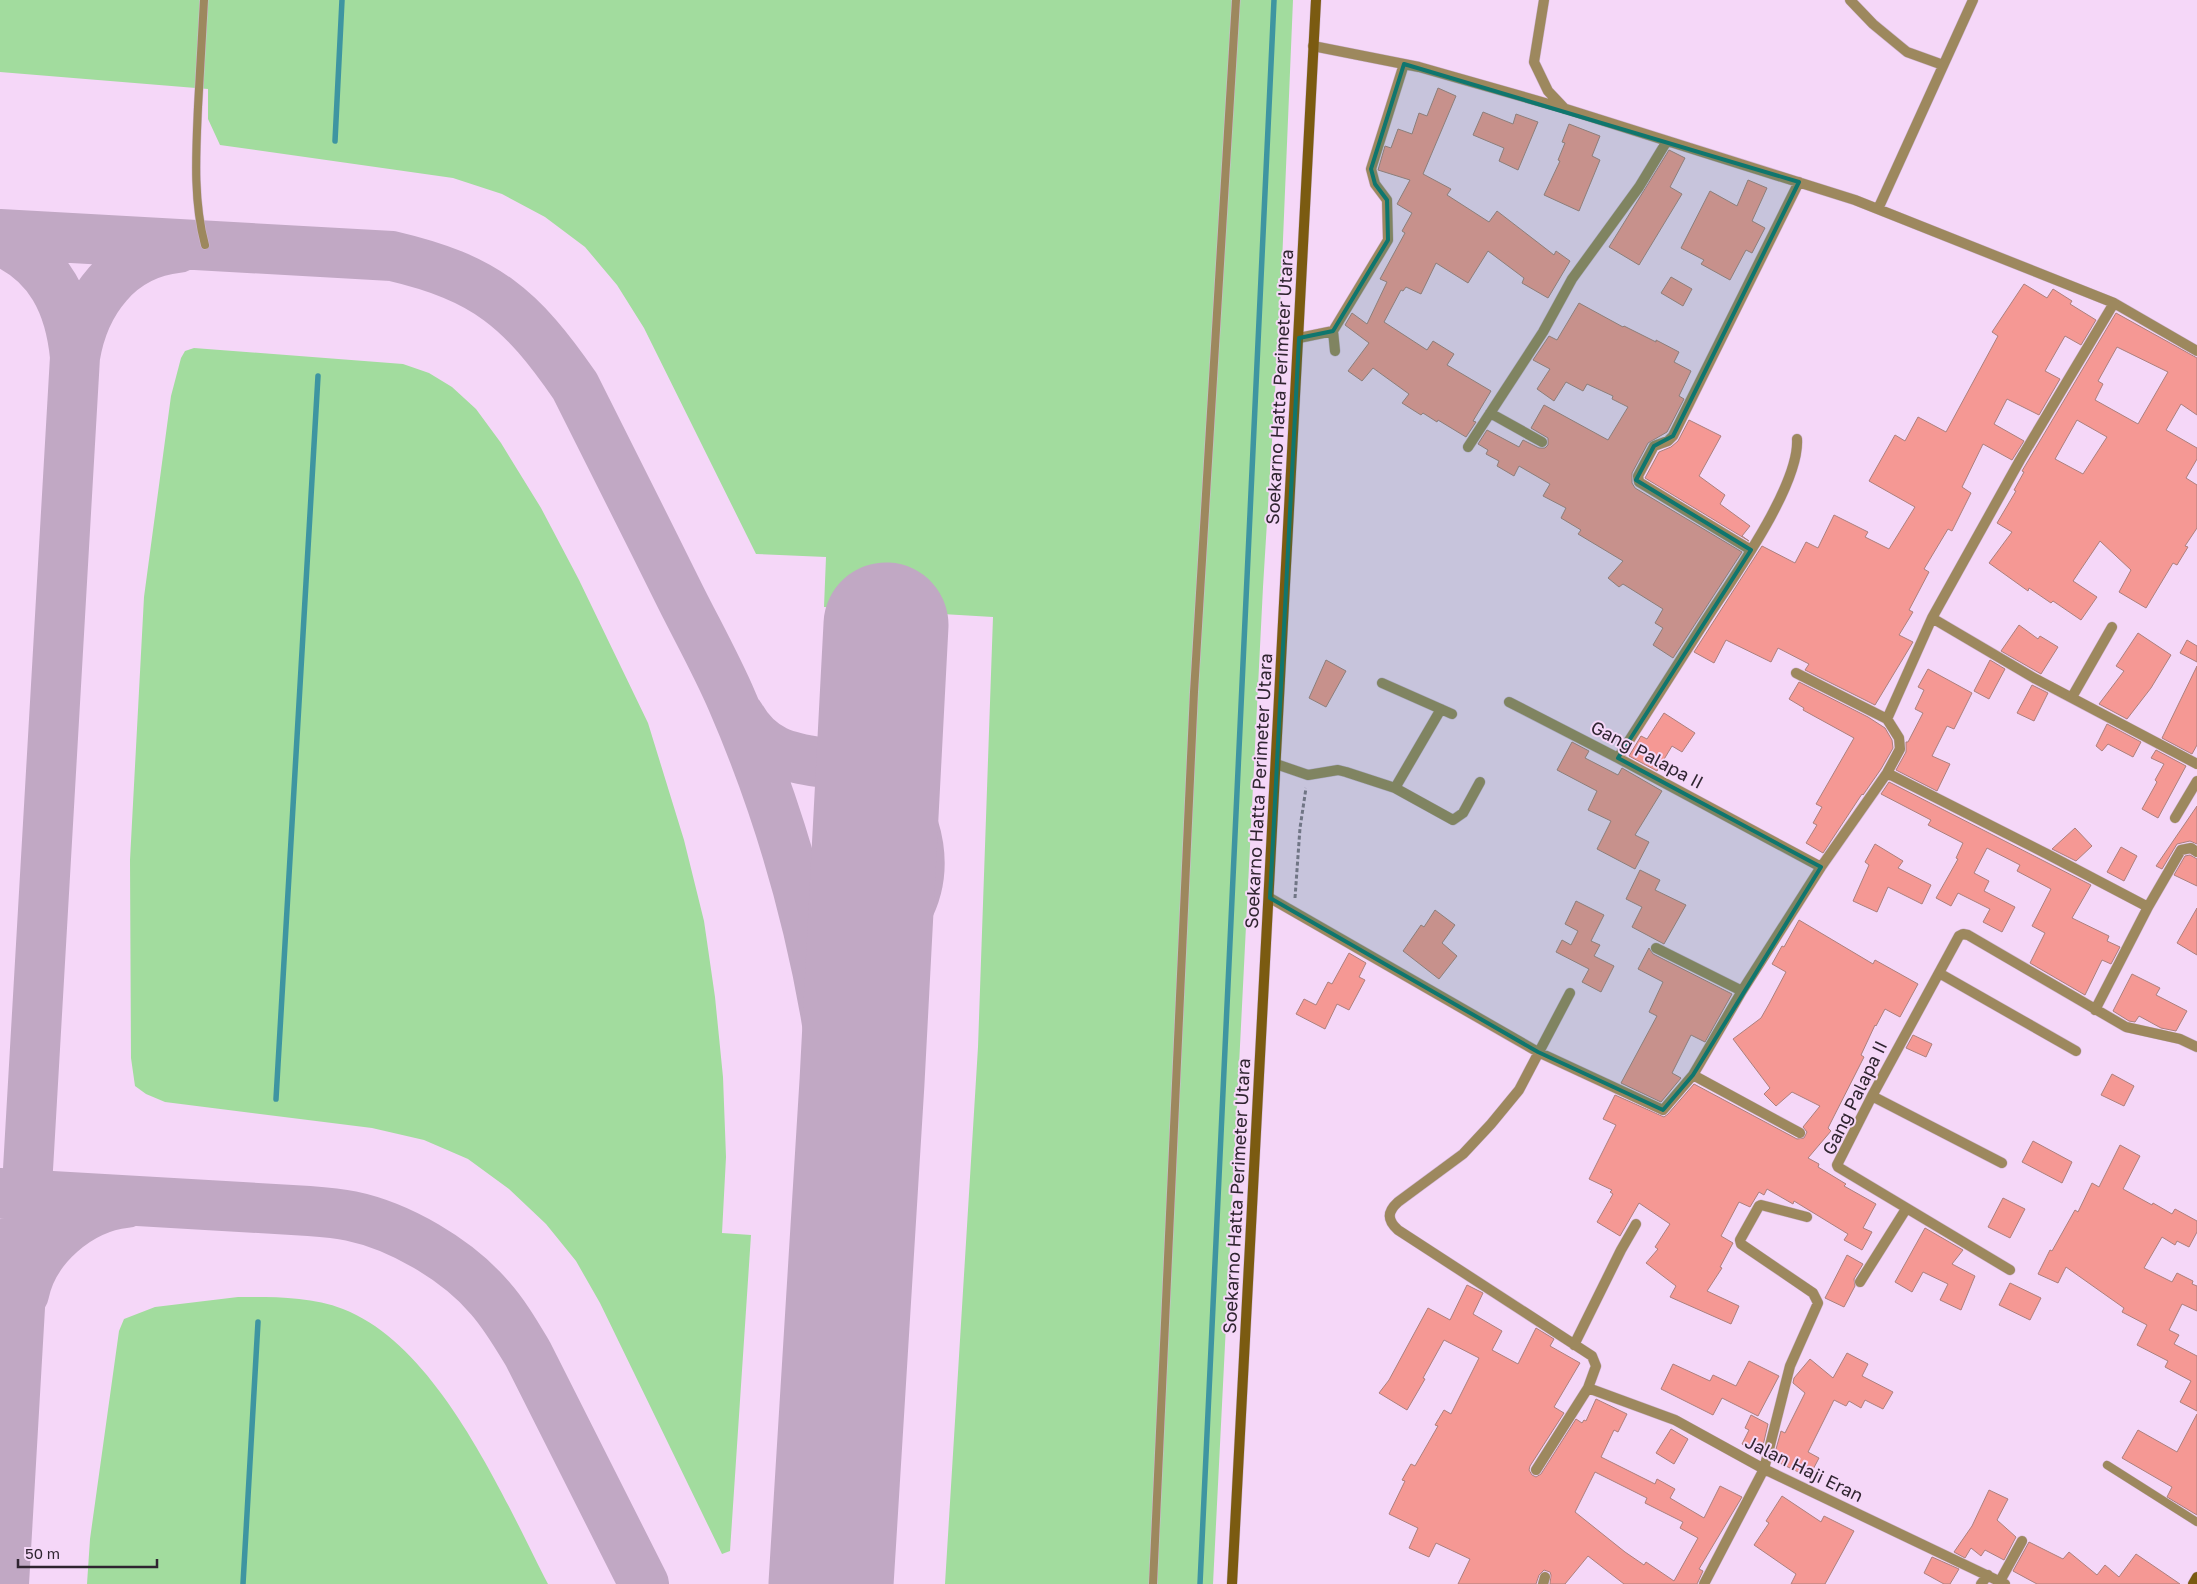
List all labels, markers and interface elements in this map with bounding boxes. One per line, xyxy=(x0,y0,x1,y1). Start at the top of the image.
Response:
street label: Soekarno Hatta Perimeter Utara xyxy=(1261,249,1297,525)
street label: Soekarno Hatta Perimeter Utara xyxy=(1240,653,1276,929)
street label: Gang Palapa II xyxy=(1587,715,1707,793)
street label: Gang Palapa II xyxy=(1817,1037,1891,1158)
street label: Soekarno Hatta Perimeter Utara xyxy=(1218,1058,1254,1334)
street label: Jalan Haji Eran xyxy=(1742,1430,1867,1506)
scale bar xyxy=(18,1536,156,1568)
text: 50 m xyxy=(25,1544,60,1562)

